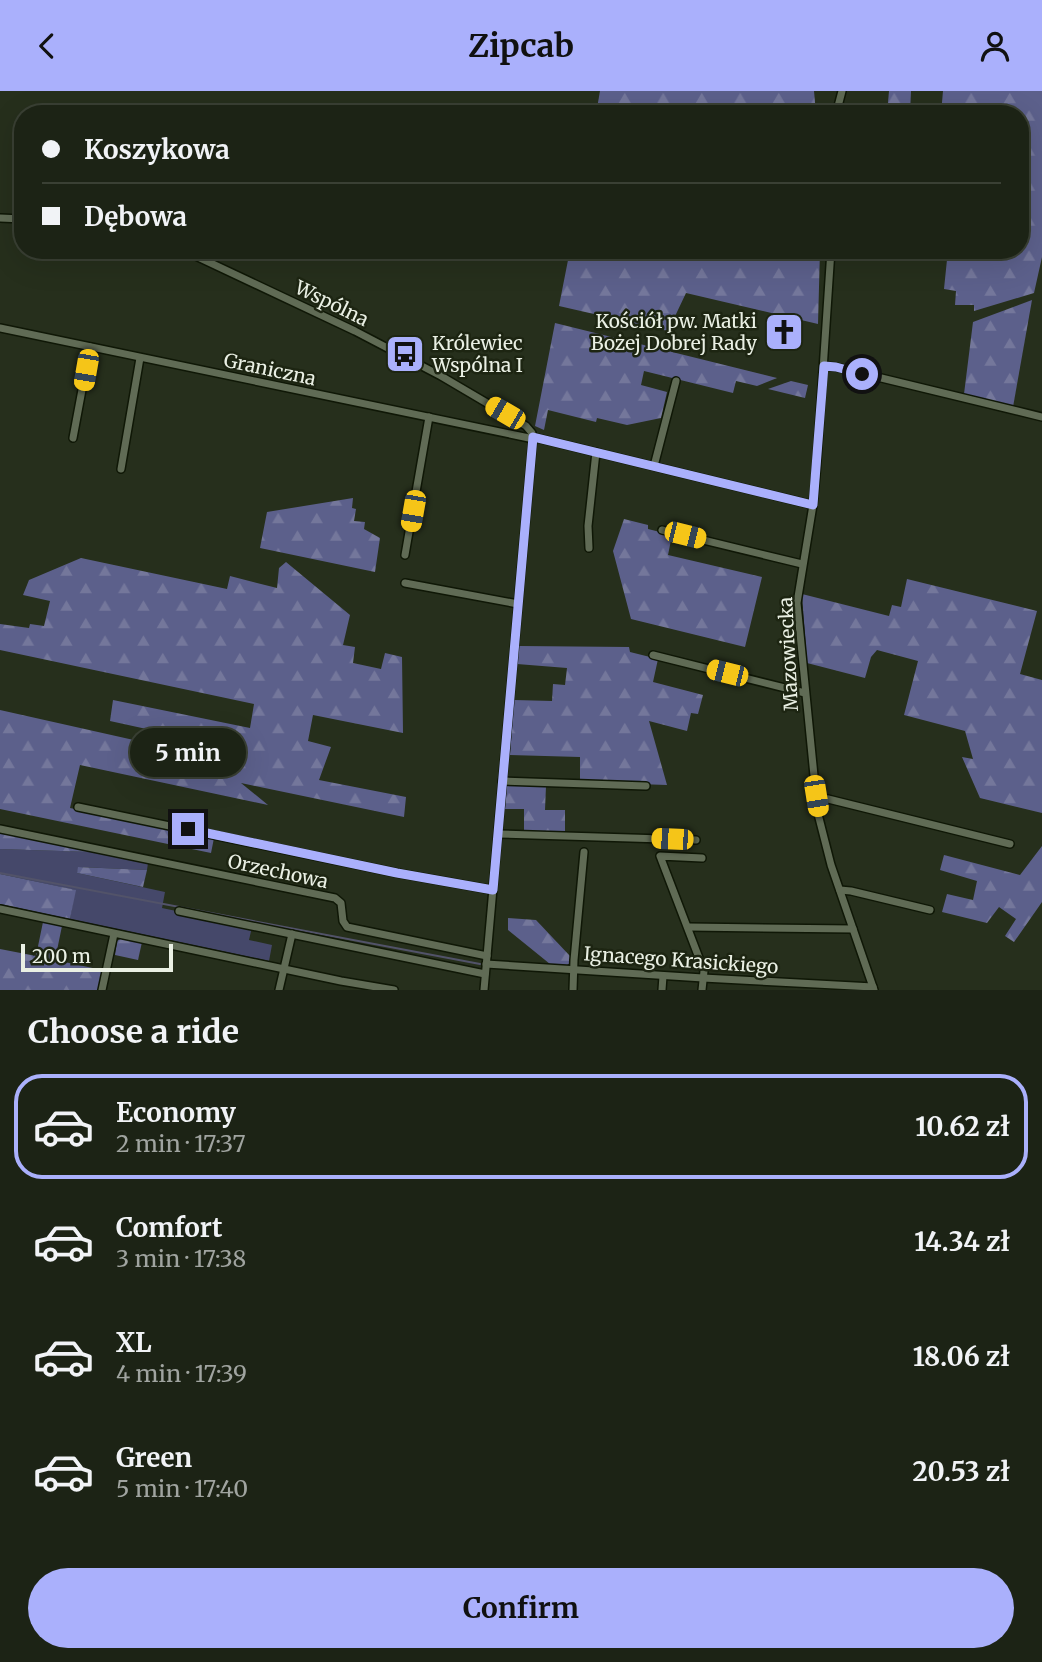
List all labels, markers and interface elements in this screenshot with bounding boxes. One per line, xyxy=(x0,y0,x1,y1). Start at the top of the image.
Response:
text: Zipcab xyxy=(468,26,574,66)
icon: back xyxy=(28,27,66,65)
icon: person xyxy=(976,27,1014,65)
text: Koszykowa xyxy=(84,133,230,166)
text: Dębowa xyxy=(84,200,187,233)
street label: Wspólna xyxy=(290,274,373,331)
place label: Kościół pw. Matki Bożej Dobrej Rady xyxy=(591,309,757,355)
church icon: Kościół pw. Matki Bożej Dobrej Rady xyxy=(763,311,805,353)
place label: Królewiec Wspólna I xyxy=(431,331,523,377)
bus stop icon: Królewiec Wspólna I xyxy=(384,333,426,375)
car xyxy=(73,347,100,393)
street label: Graniczna xyxy=(222,348,318,390)
route start xyxy=(846,358,878,390)
car xyxy=(482,393,529,433)
car xyxy=(400,488,427,534)
car xyxy=(663,520,708,550)
street label: Mazowiecka xyxy=(773,596,803,712)
car xyxy=(705,658,750,688)
callout: 5 min xyxy=(130,727,246,777)
text: 5 min xyxy=(155,738,221,767)
car xyxy=(803,774,830,818)
route end xyxy=(172,813,204,845)
car xyxy=(651,828,694,850)
street label: Orzechowa xyxy=(226,849,330,893)
scale bar xyxy=(21,941,173,973)
street label: Ignacego Krasickiego xyxy=(583,941,779,979)
text: 200 m xyxy=(32,944,91,968)
text: Choose a ride xyxy=(28,1012,239,1052)
icon: car xyxy=(32,1095,95,1158)
text: Economy xyxy=(116,1096,236,1129)
text: 10.62 zł xyxy=(915,1110,1010,1143)
text: 2 min · 17:37 xyxy=(116,1129,246,1158)
icon: car xyxy=(32,1210,95,1273)
text: Comfort xyxy=(116,1211,222,1244)
text: 14.34 zł xyxy=(914,1225,1010,1258)
text: 3 min · 17:38 xyxy=(116,1244,246,1273)
icon: car xyxy=(32,1325,95,1388)
text: XL xyxy=(116,1326,152,1359)
text: 18.06 zł xyxy=(913,1340,1010,1373)
text: 4 min · 17:39 xyxy=(116,1359,247,1388)
icon: car xyxy=(32,1440,95,1503)
text: Green xyxy=(116,1441,192,1474)
text: 20.53 zł xyxy=(913,1455,1010,1488)
text: 5 min · 17:40 xyxy=(116,1474,248,1503)
button: Confirm xyxy=(28,1568,1014,1648)

